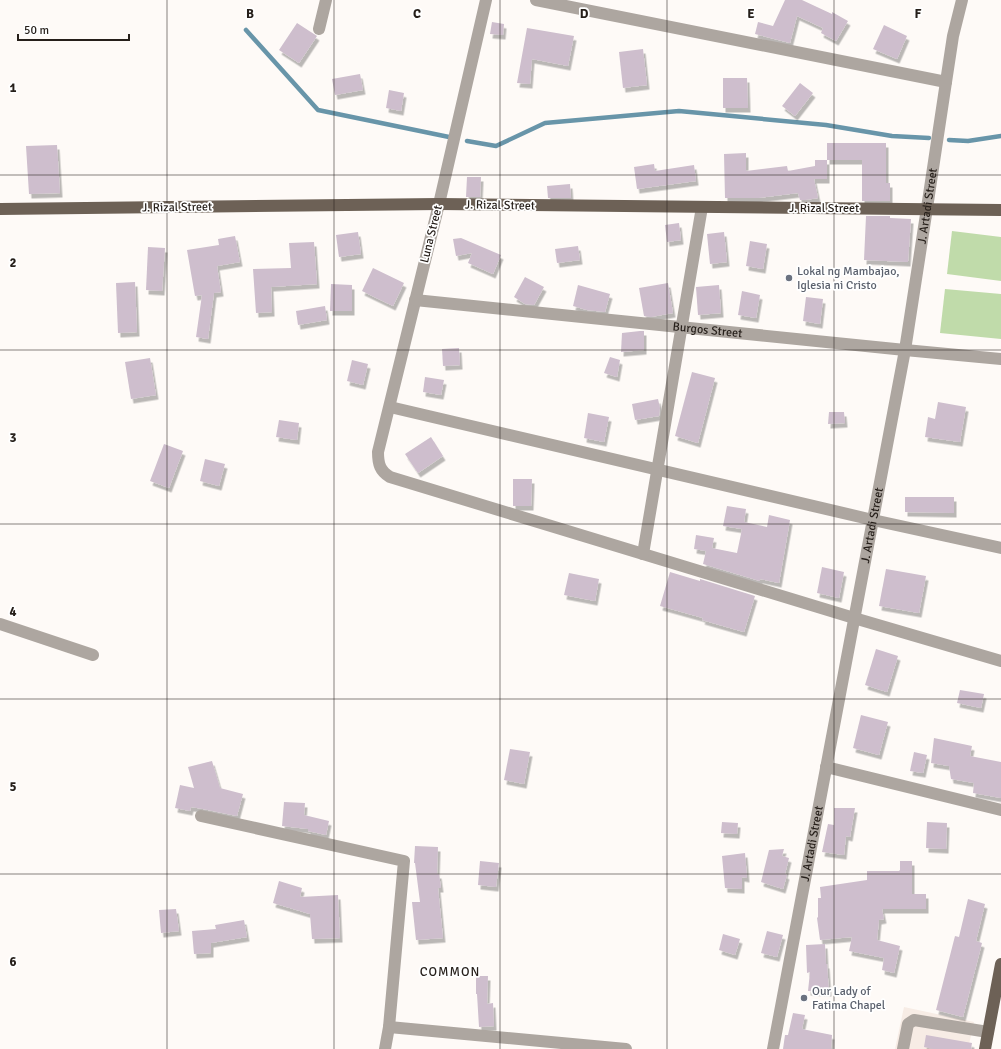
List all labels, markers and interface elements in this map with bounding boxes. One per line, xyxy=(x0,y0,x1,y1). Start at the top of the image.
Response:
text: B xyxy=(246,6,254,22)
text: C xyxy=(413,6,421,22)
text: D xyxy=(580,6,589,22)
text: E xyxy=(747,6,755,22)
text: F xyxy=(915,6,922,22)
scale bar xyxy=(18,16,129,42)
text: 50 m xyxy=(24,23,49,38)
text: 1 xyxy=(9,80,17,96)
street label: J. Artadi Street xyxy=(915,167,941,245)
street label: J. Rizal Street xyxy=(465,197,535,214)
street label: J. Rizal Street xyxy=(142,199,212,216)
street label: J. Rizal Street xyxy=(789,201,859,216)
street label: Luna Street xyxy=(417,204,446,265)
text: 2 xyxy=(9,255,17,271)
place label: Lokal ng Mambajao, Iglesia ni Cristo xyxy=(797,264,899,293)
marker: Lokal ng Mambajao, Iglesia ni Cristo xyxy=(784,273,794,283)
street label: Burgos Street xyxy=(672,319,743,341)
text: 3 xyxy=(9,430,17,446)
street label: J. Artadi Street xyxy=(858,486,887,564)
text: 4 xyxy=(9,604,17,620)
text: 5 xyxy=(9,779,17,795)
street label: J. Artadi Street xyxy=(798,805,827,883)
text: 6 xyxy=(9,954,17,970)
district label: COMMON xyxy=(420,964,480,980)
place label: Our Lady of Fatima Chapel xyxy=(812,984,886,1013)
marker: Our Lady of Fatima Chapel xyxy=(799,993,809,1003)

